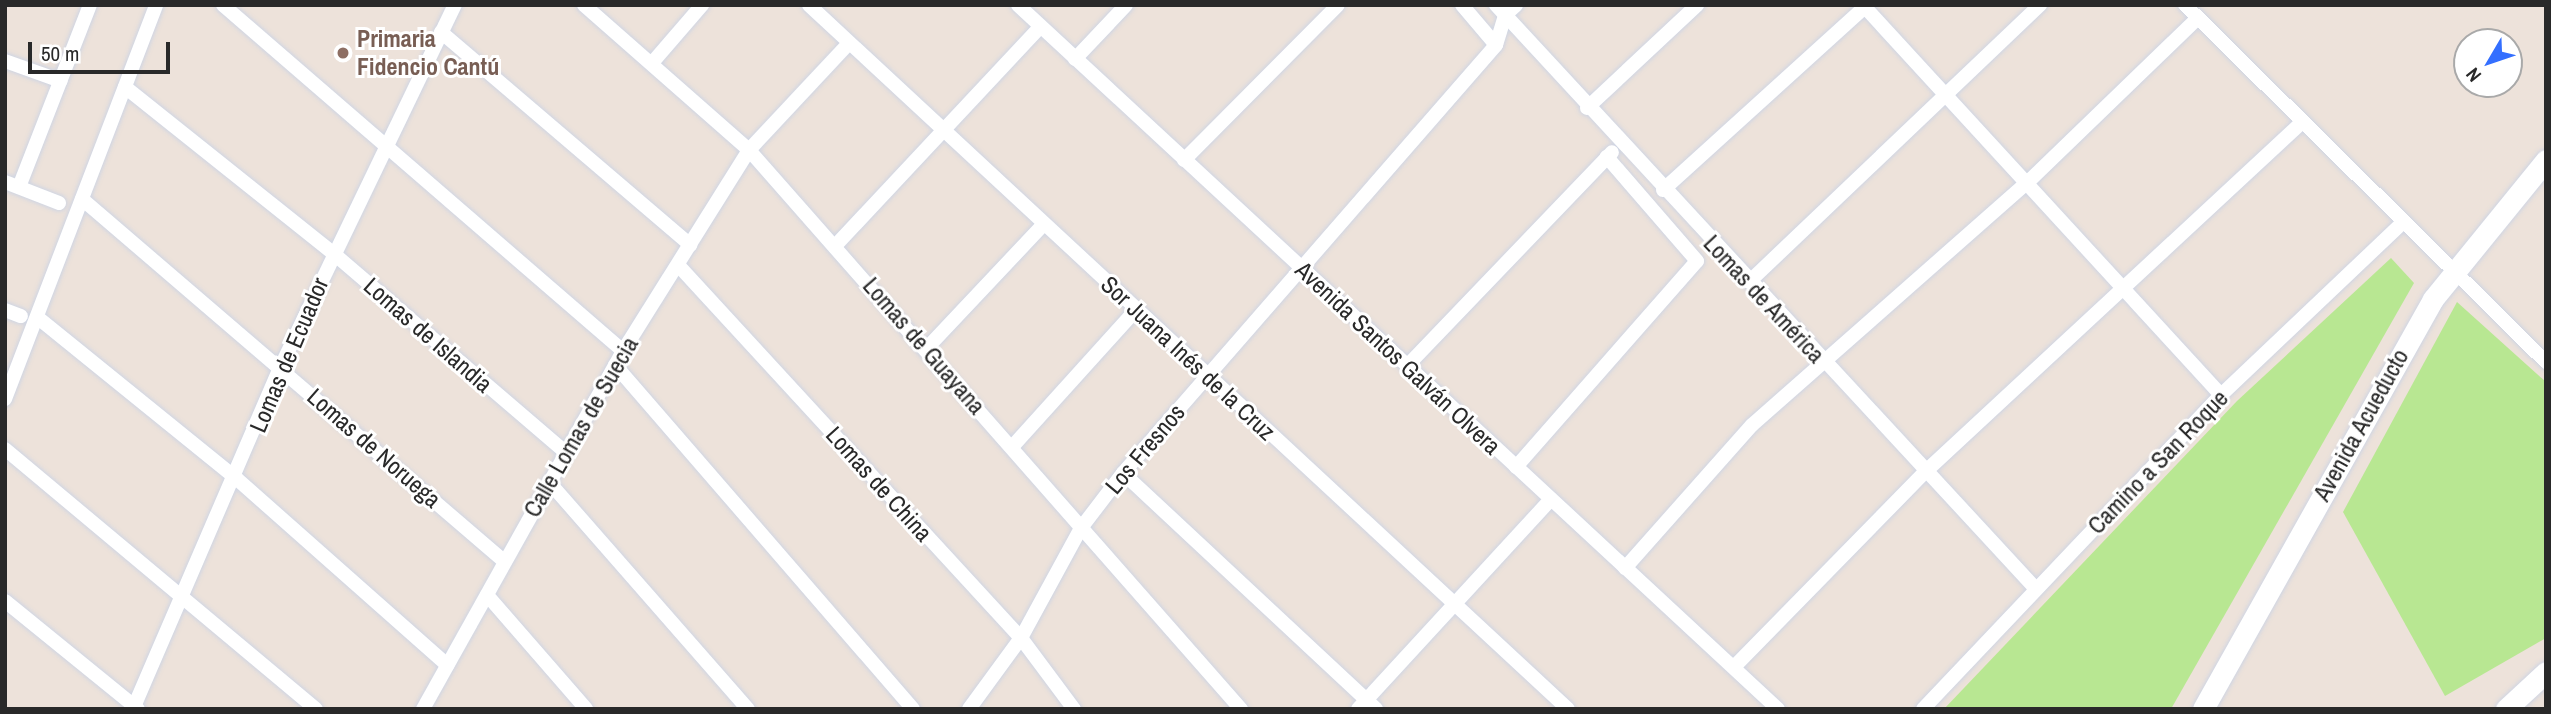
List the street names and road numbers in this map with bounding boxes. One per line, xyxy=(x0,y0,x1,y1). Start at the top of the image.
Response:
street label: Lomas de América xyxy=(1697,229,1831,369)
street label: Avenida Santos Galván Olvera xyxy=(1289,255,1507,461)
street label: Sor Juana Inés de la Cruz xyxy=(1095,270,1281,446)
street label: Lomas de Islandia xyxy=(358,271,498,399)
street label: Lomas de Guayana xyxy=(857,272,991,420)
street label: Lomas de Ecuador xyxy=(243,273,335,437)
street label: Calle Lomas de Suecia xyxy=(518,332,644,522)
street label: Avenida Acueducto xyxy=(2307,344,2415,506)
street label: Lomas de Noruega xyxy=(301,382,447,514)
street label: Camino a San Roque xyxy=(2082,384,2234,540)
street label: Los Fresnos xyxy=(1099,398,1191,500)
street label: Lomas de China xyxy=(820,421,938,547)

